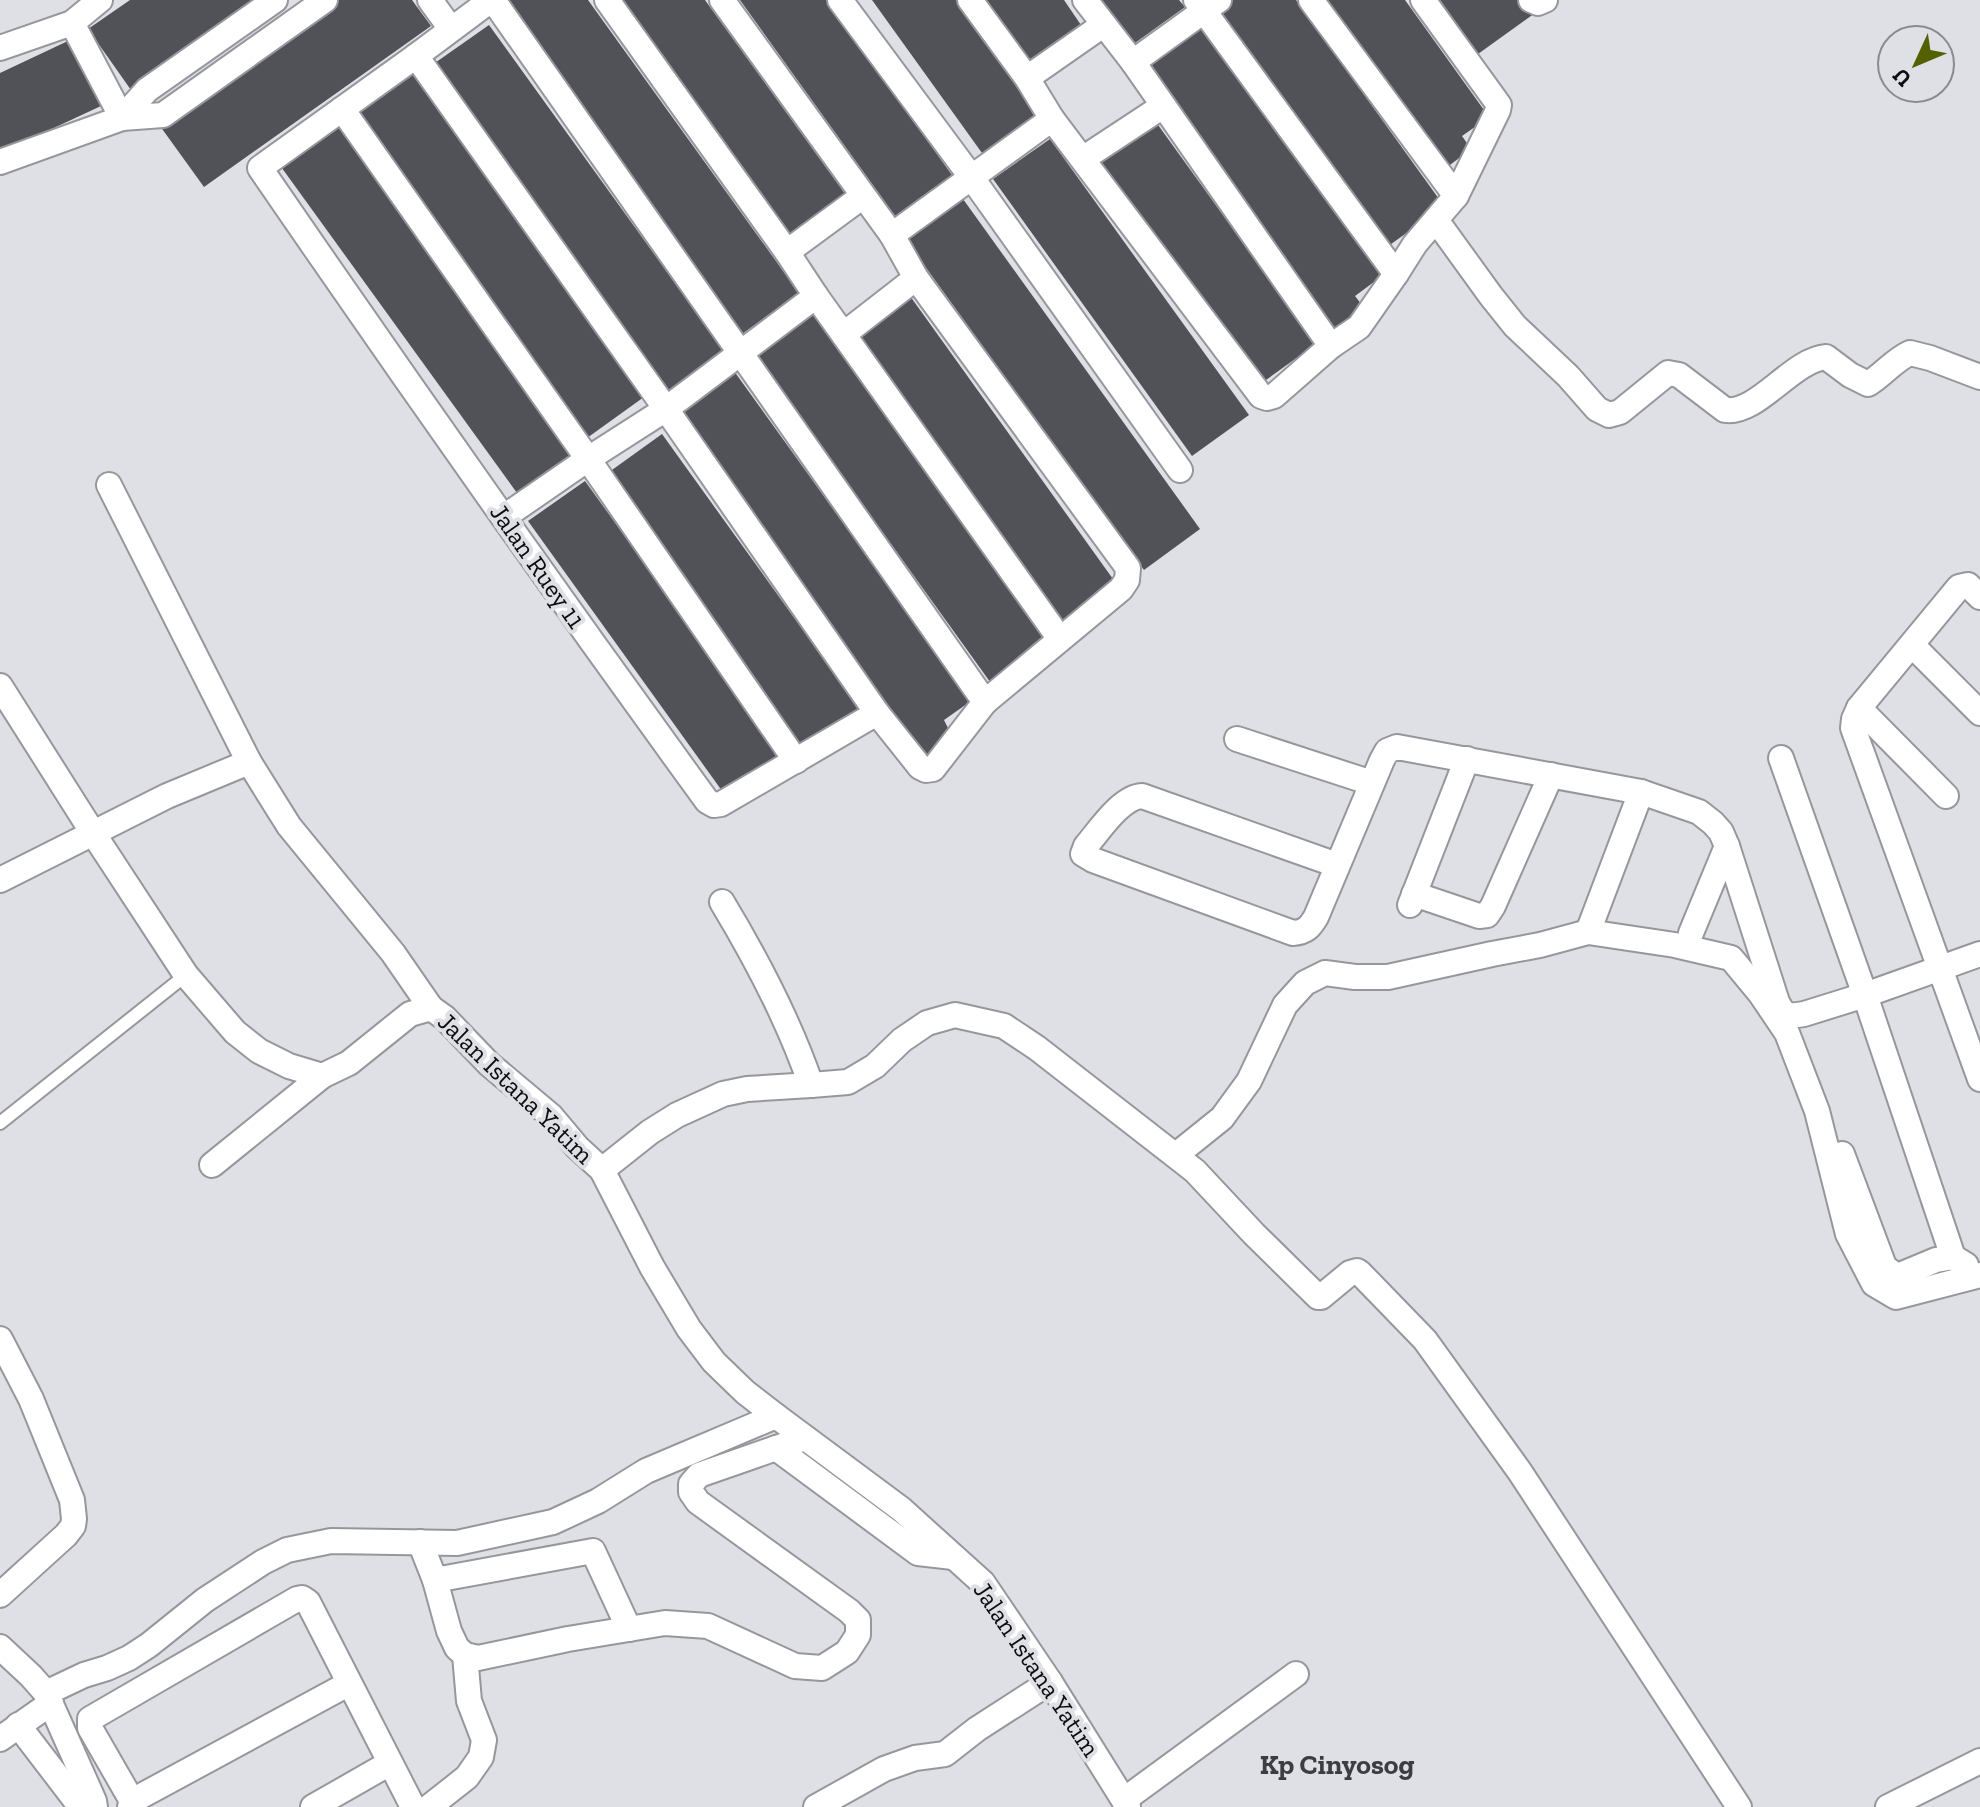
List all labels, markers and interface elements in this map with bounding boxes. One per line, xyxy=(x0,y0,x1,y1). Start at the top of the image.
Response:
north arrow xyxy=(1876,24,1956,104)
text: U xyxy=(1887,62,1917,93)
street label: Jalan Ruey 11 xyxy=(483,497,593,635)
street label: Jalan Istana Yatim xyxy=(431,1006,601,1171)
street label: Jalan Istana Yatim xyxy=(967,1575,1108,1763)
district label: Kp Cinyosog xyxy=(1260,1748,1414,1781)

